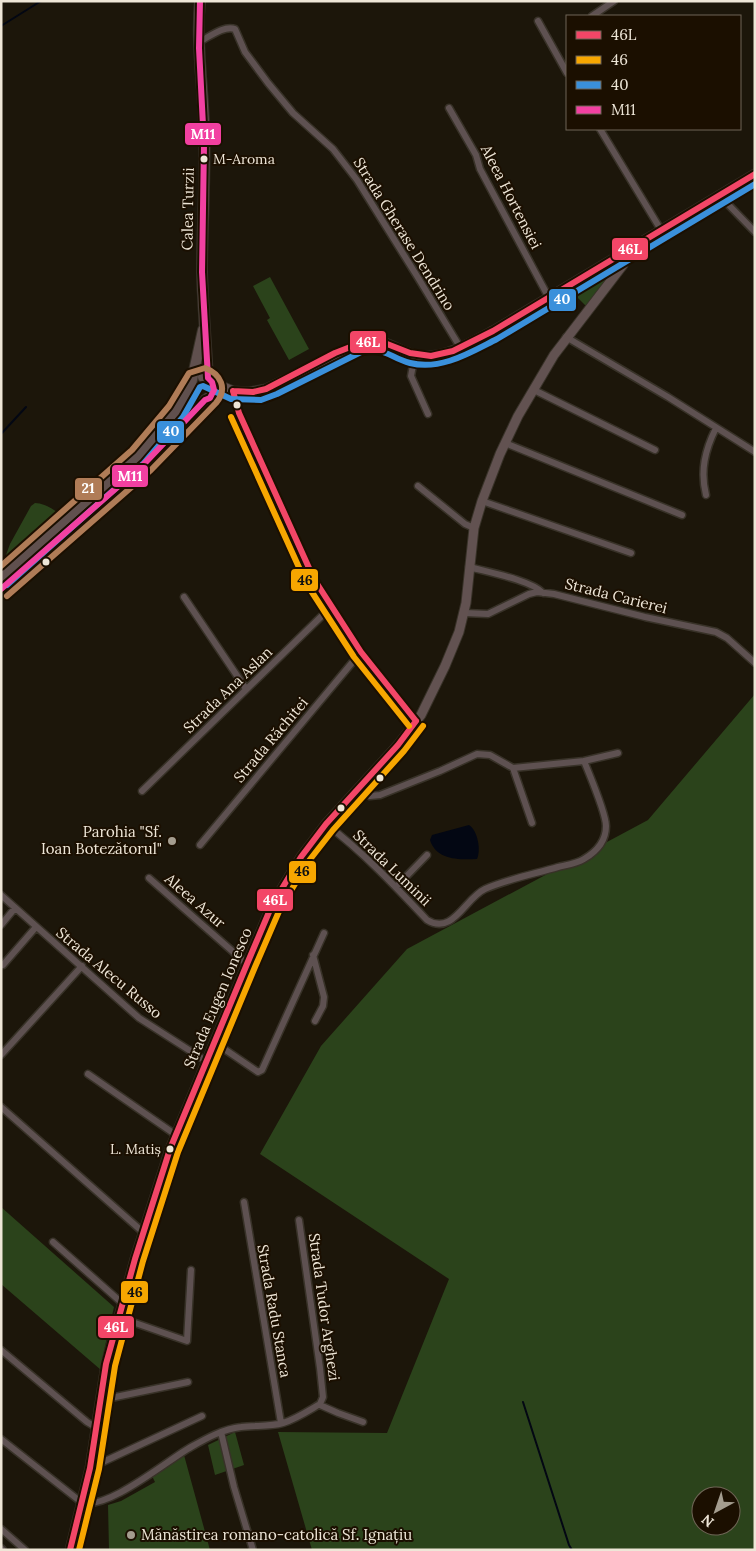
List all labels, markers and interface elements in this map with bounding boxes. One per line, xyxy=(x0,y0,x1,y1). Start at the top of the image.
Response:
legend xyxy=(566,15,741,130)
text: 46L xyxy=(611,25,637,44)
text: 46 xyxy=(611,50,628,69)
text: 40 xyxy=(611,75,628,94)
text: M11 xyxy=(611,100,636,119)
line badge: M11 xyxy=(184,122,222,146)
text: M11 xyxy=(191,125,216,143)
street label: Aleea Hortensiei xyxy=(477,141,546,252)
place label: M-Aroma xyxy=(213,150,275,168)
marker: M-Aroma xyxy=(199,154,209,164)
street label: Strada Gherase Dendrino xyxy=(350,154,459,314)
street label: Calea Turzii xyxy=(177,167,198,251)
line badge: 46L xyxy=(611,237,649,261)
text: 46L xyxy=(618,240,643,258)
line badge: 40 xyxy=(548,288,577,312)
text: 40 xyxy=(554,290,570,308)
line badge: 46L xyxy=(349,330,387,354)
text: 46L xyxy=(356,333,381,351)
unlabelled marker xyxy=(232,400,242,410)
line badge: 40 xyxy=(156,420,185,444)
text: 40 xyxy=(163,422,179,440)
line badge: M11 xyxy=(111,464,149,488)
text: M11 xyxy=(118,467,143,485)
line badge: 21 xyxy=(74,477,103,501)
text: 21 xyxy=(81,479,95,497)
unlabelled marker xyxy=(41,557,51,567)
line badge: 46 xyxy=(290,568,319,592)
text: 46 xyxy=(297,571,313,589)
street label: Strada Carierei xyxy=(563,574,669,617)
street label: Strada Ana Aslan xyxy=(179,642,276,737)
street label: Strada Răchitei xyxy=(229,693,312,786)
unlabelled marker xyxy=(375,773,385,783)
unlabelled marker xyxy=(336,803,346,813)
place label: Parohia "Sf. Ioan Botezătorul" xyxy=(41,822,162,858)
street label: Strada Luminii xyxy=(349,825,436,910)
marker: Parohia "Sf. Ioan Botezătorul" xyxy=(166,835,178,847)
line badge: 46 xyxy=(288,860,317,884)
text: 46 xyxy=(294,862,310,880)
street label: Aleea Azur xyxy=(160,868,230,932)
line badge: 46L xyxy=(256,888,294,912)
text: 46L xyxy=(263,891,288,909)
street label: Strada Alecu Russo xyxy=(52,923,166,1023)
street label: Strada Eugen Ionesco xyxy=(179,924,256,1071)
place label: L. Matiș xyxy=(110,1140,161,1158)
marker: L. Matiș xyxy=(165,1144,175,1154)
street label: Strada Tudor Arghezi xyxy=(305,1232,344,1382)
street label: Strada Radu Stanca xyxy=(253,1243,296,1379)
line badge: 46 xyxy=(120,1280,149,1304)
text: 46 xyxy=(127,1283,143,1301)
line badge: 46L xyxy=(97,1315,135,1339)
text: 46L xyxy=(104,1318,129,1336)
north arrow xyxy=(691,1486,741,1536)
text: N xyxy=(698,1510,718,1531)
place label: Mănăstirea romano-catolică Sf. Ignațiu xyxy=(141,1525,412,1544)
marker: Mănăstirea romano-catolică Sf. Ignațiu xyxy=(125,1529,137,1541)

